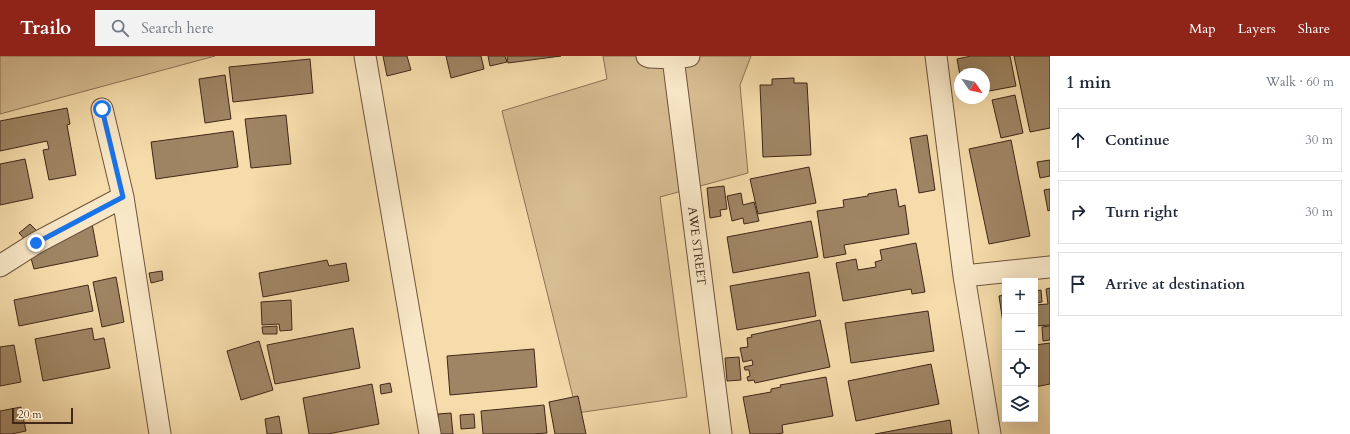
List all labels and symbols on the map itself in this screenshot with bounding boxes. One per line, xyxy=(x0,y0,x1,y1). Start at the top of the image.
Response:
north arrow xyxy=(954,68,990,104)
route start xyxy=(93,100,111,118)
street label: AWE STREET xyxy=(684,206,710,286)
route end xyxy=(27,234,45,252)
scale bar xyxy=(12,406,73,425)

